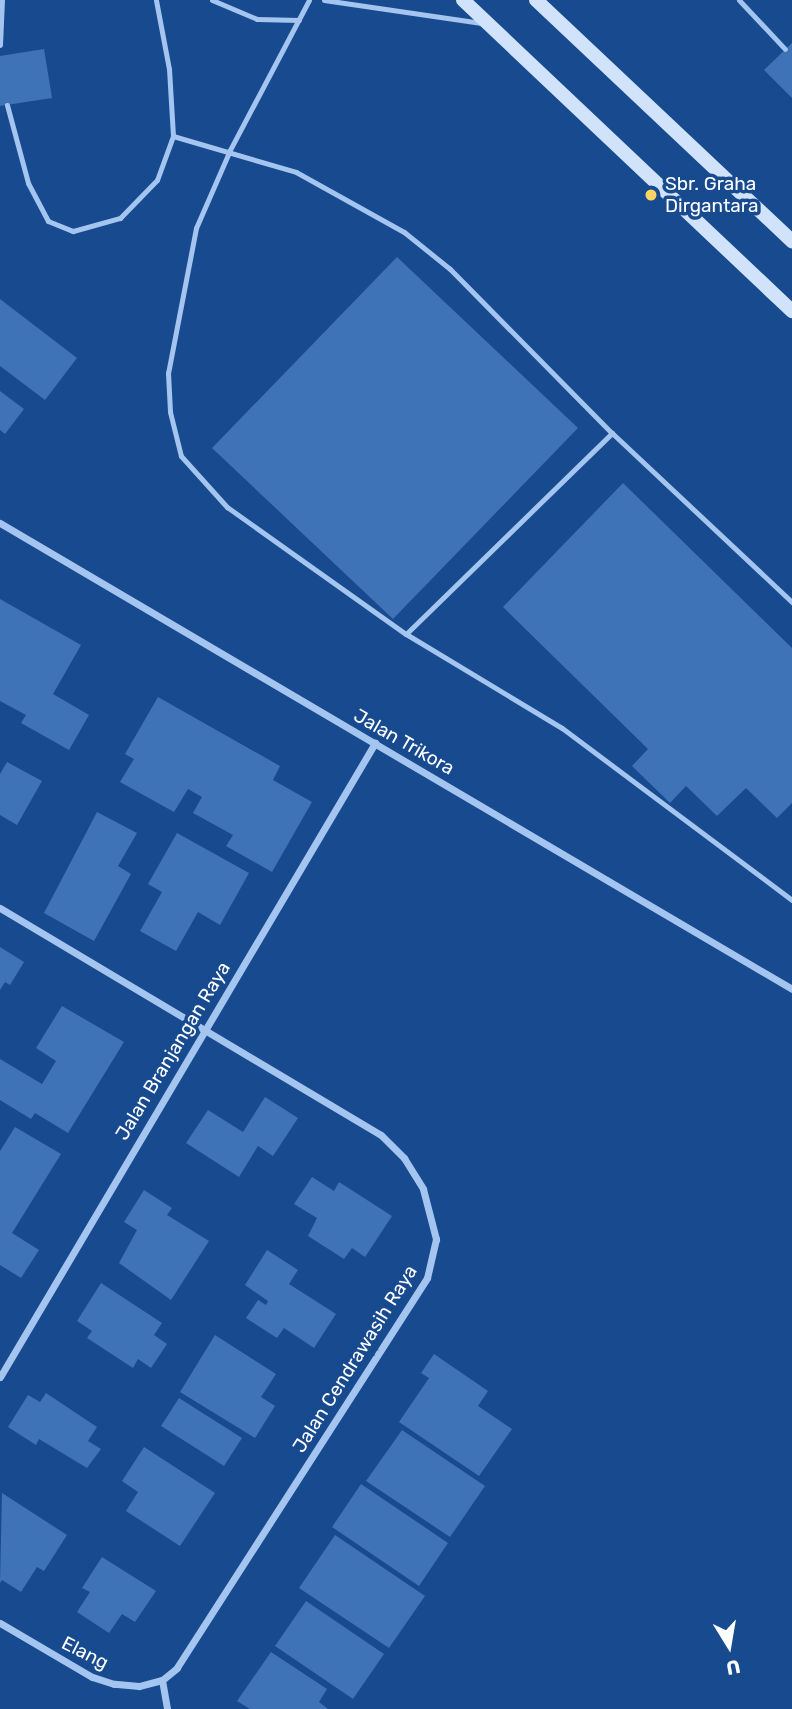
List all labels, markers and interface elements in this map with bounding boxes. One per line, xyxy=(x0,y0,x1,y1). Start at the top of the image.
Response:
place label: Sbr. Graha Dirgantara xyxy=(665,173,758,217)
marker: Sbr. Graha Dirgantara xyxy=(643,187,659,203)
street label: Jalan Trikora xyxy=(349,704,459,780)
street label: Jalan Branjangan Raya xyxy=(111,958,235,1144)
street label: Jalan Cendrawasih Raya xyxy=(288,1261,422,1457)
north arrow xyxy=(694,1611,764,1681)
street label: Elang xyxy=(58,1632,112,1674)
text: U xyxy=(724,1655,742,1680)

